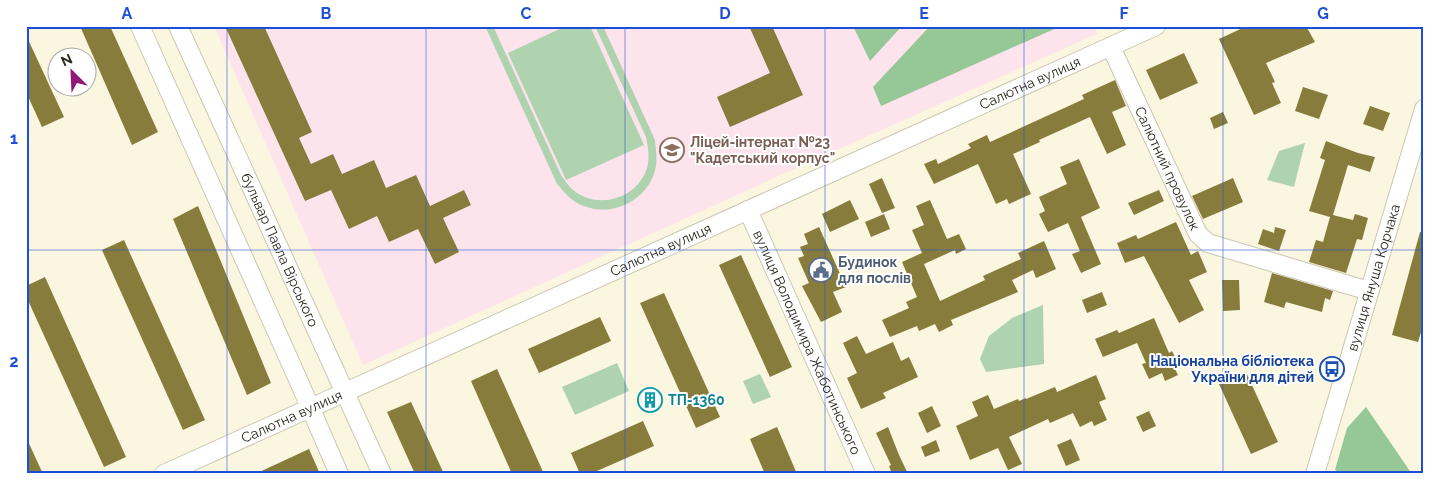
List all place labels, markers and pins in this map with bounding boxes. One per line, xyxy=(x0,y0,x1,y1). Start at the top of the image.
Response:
place label: Ліцей-інтернат №23 "Кадетський корпус" xyxy=(690,134,835,166)
school or university icon: Ліцей-інтернат №23 "Кадетський корпус" xyxy=(659,137,685,163)
place label: Будинок для послів xyxy=(838,254,911,286)
public building icon: Будинок для послів xyxy=(808,257,834,283)
place label: Національна бібліотека України для дітей xyxy=(1150,353,1314,385)
bus stop icon: Національна бібліотека України для дітей xyxy=(1319,356,1345,382)
building icon: ТП-1360 xyxy=(637,387,663,413)
place label: ТП-1360 xyxy=(668,392,725,408)

